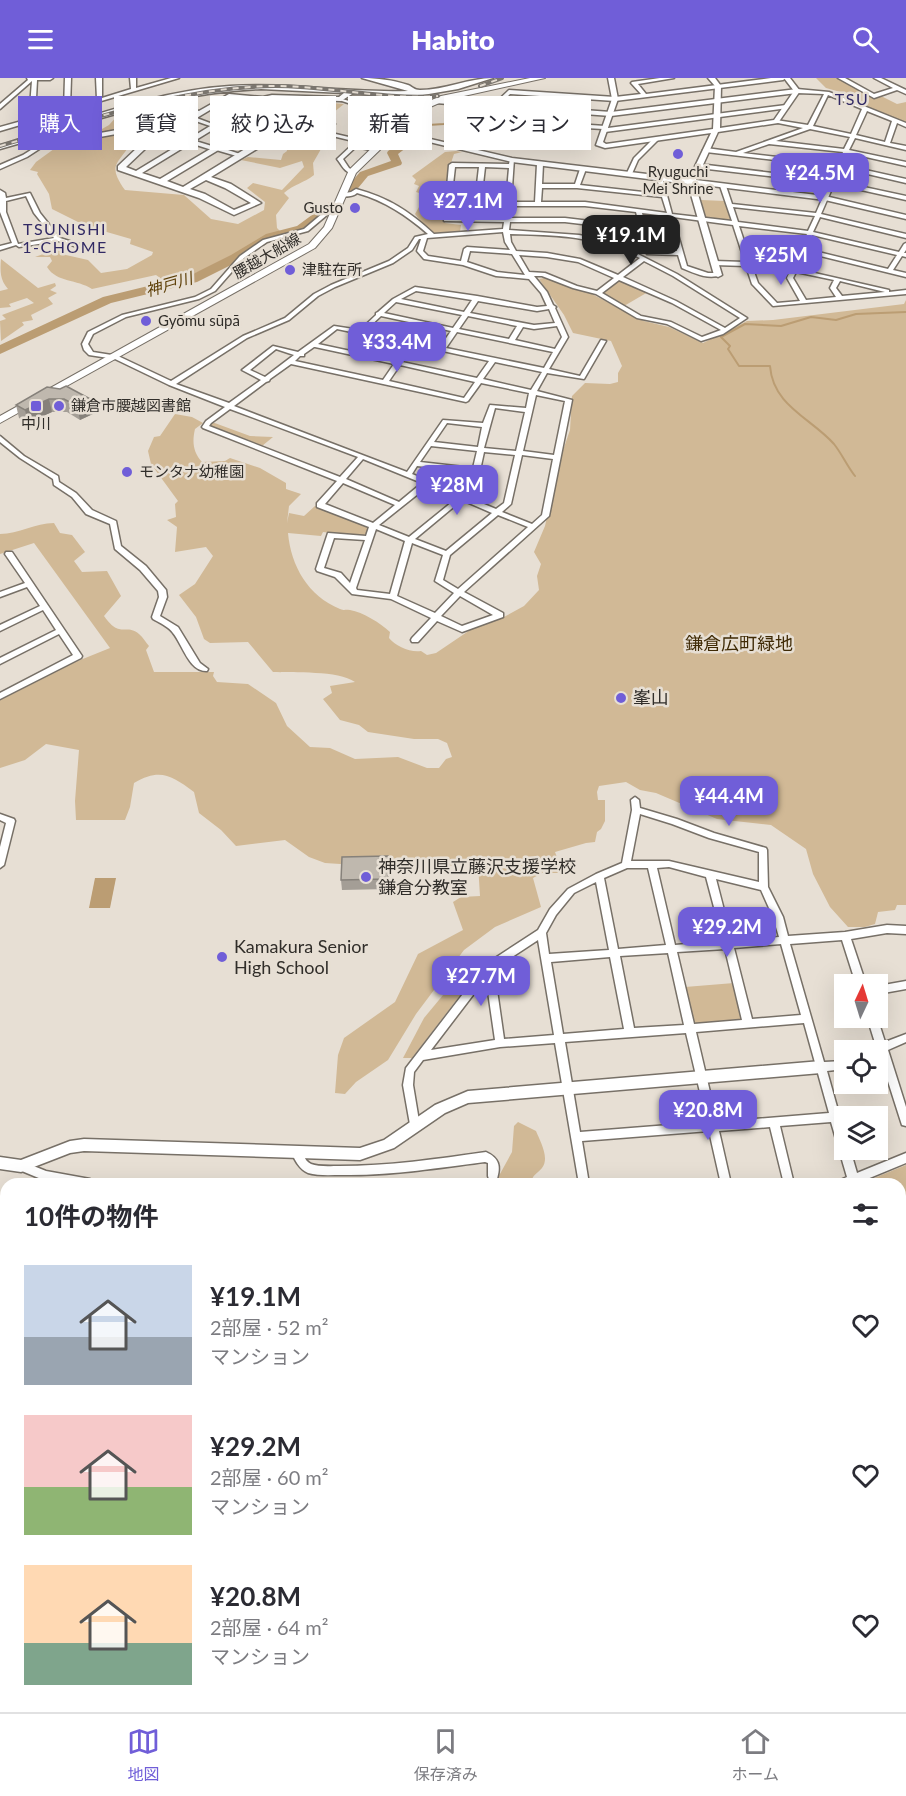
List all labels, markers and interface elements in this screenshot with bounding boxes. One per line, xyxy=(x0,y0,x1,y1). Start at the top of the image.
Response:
icon: menu xyxy=(24,23,57,56)
text: Habito xyxy=(411,23,495,56)
icon: search xyxy=(849,23,882,56)
district label: TSU xyxy=(835,89,869,108)
chip: 購入 xyxy=(18,96,102,150)
chip: 賃貸 xyxy=(114,96,198,150)
chip: 絞り込み xyxy=(210,96,336,150)
chip: 新着 xyxy=(348,96,432,150)
chip: マンション xyxy=(444,96,591,150)
marker: Ryuguchi Mei Shrine xyxy=(671,147,685,161)
pin: ¥24.5M xyxy=(771,153,869,204)
text: ¥24.5M xyxy=(785,160,855,184)
place label: Ryuguchi Mei Shrine xyxy=(643,162,713,197)
pin: ¥27.1M xyxy=(419,181,517,232)
text: ¥27.1M xyxy=(433,188,503,212)
place label: Gusto xyxy=(303,198,343,216)
marker: Gusto xyxy=(348,201,362,215)
pin: ¥19.1M xyxy=(582,215,680,266)
district label: TSUNISHI 1-CHOME xyxy=(22,219,108,256)
text: ¥19.1M xyxy=(596,222,666,246)
street label: 腰越大船線 xyxy=(230,229,303,282)
pin: ¥25M xyxy=(745,235,817,286)
text: ¥25M xyxy=(754,242,808,266)
place label: 津駐在所 xyxy=(302,260,362,278)
marker: 津駐在所 xyxy=(283,263,297,277)
water label: 神戸川 xyxy=(143,267,196,299)
place label: Gyōmu sūpā xyxy=(158,311,240,329)
marker: Gyōmu sūpā xyxy=(139,314,153,328)
pin: ¥33.4M xyxy=(348,322,446,373)
text: ¥33.4M xyxy=(362,329,432,353)
place label: 鎌倉市腰越図書館 xyxy=(71,396,191,414)
marker: 中川 xyxy=(29,399,43,413)
marker: 鎌倉市腰越図書館 xyxy=(52,399,66,413)
place label: 中川 xyxy=(21,414,51,432)
place label: モンタナ幼稚園 xyxy=(139,462,244,480)
marker: モンタナ幼稚園 xyxy=(120,465,134,479)
pin: ¥28M xyxy=(421,465,493,516)
text: ¥28M xyxy=(430,472,484,496)
park label: 鎌倉広町緑地 xyxy=(685,632,793,654)
place label: 峯山 xyxy=(633,686,669,708)
marker: 峯山 xyxy=(614,691,628,705)
pin: ¥44.4M xyxy=(680,776,778,827)
text: ¥44.4M xyxy=(694,783,764,807)
place label: 神奈川県立藤沢支援学校 鎌倉分教室 xyxy=(378,855,576,898)
marker: 神奈川県立藤沢支援学校 鎌倉分教室 xyxy=(359,870,373,884)
pin: ¥29.2M xyxy=(678,907,776,958)
text: ¥29.2M xyxy=(692,914,762,938)
place label: Kamakura Senior High School xyxy=(234,935,368,978)
marker: Kamakura Senior High School xyxy=(215,950,229,964)
pin: ¥27.7M xyxy=(432,956,530,1007)
text: ¥27.7M xyxy=(446,963,516,987)
north arrow xyxy=(834,974,888,1028)
map controls xyxy=(834,974,888,1160)
button: locate xyxy=(834,1040,888,1094)
pin: ¥20.8M xyxy=(659,1090,757,1141)
text: ¥20.8M xyxy=(673,1097,743,1121)
button: layers xyxy=(834,1106,888,1160)
icon: filters xyxy=(849,1198,882,1231)
text: 10件の物件 xyxy=(24,1200,158,1232)
text: ¥19.1M xyxy=(210,1280,301,1312)
icon: home xyxy=(72,1289,144,1361)
icon: heart xyxy=(849,1309,882,1342)
text: 2部屋 · 52 m² xyxy=(210,1315,329,1339)
text: マンション xyxy=(210,1344,310,1368)
text: ¥29.2M xyxy=(210,1430,301,1462)
icon: home xyxy=(72,1439,144,1511)
icon: heart xyxy=(849,1459,882,1492)
text: 2部屋 · 60 m² xyxy=(210,1465,329,1489)
text: マンション xyxy=(210,1494,310,1518)
text: ¥20.8M xyxy=(210,1580,301,1612)
icon: home xyxy=(72,1589,144,1661)
icon: heart xyxy=(849,1609,882,1642)
text: 2部屋 · 64 m² xyxy=(210,1615,329,1639)
text: マンション xyxy=(210,1644,310,1668)
tab: 地図 xyxy=(127,1725,160,1785)
tab: 保存済み xyxy=(414,1725,478,1785)
tab: ホーム xyxy=(732,1725,779,1785)

